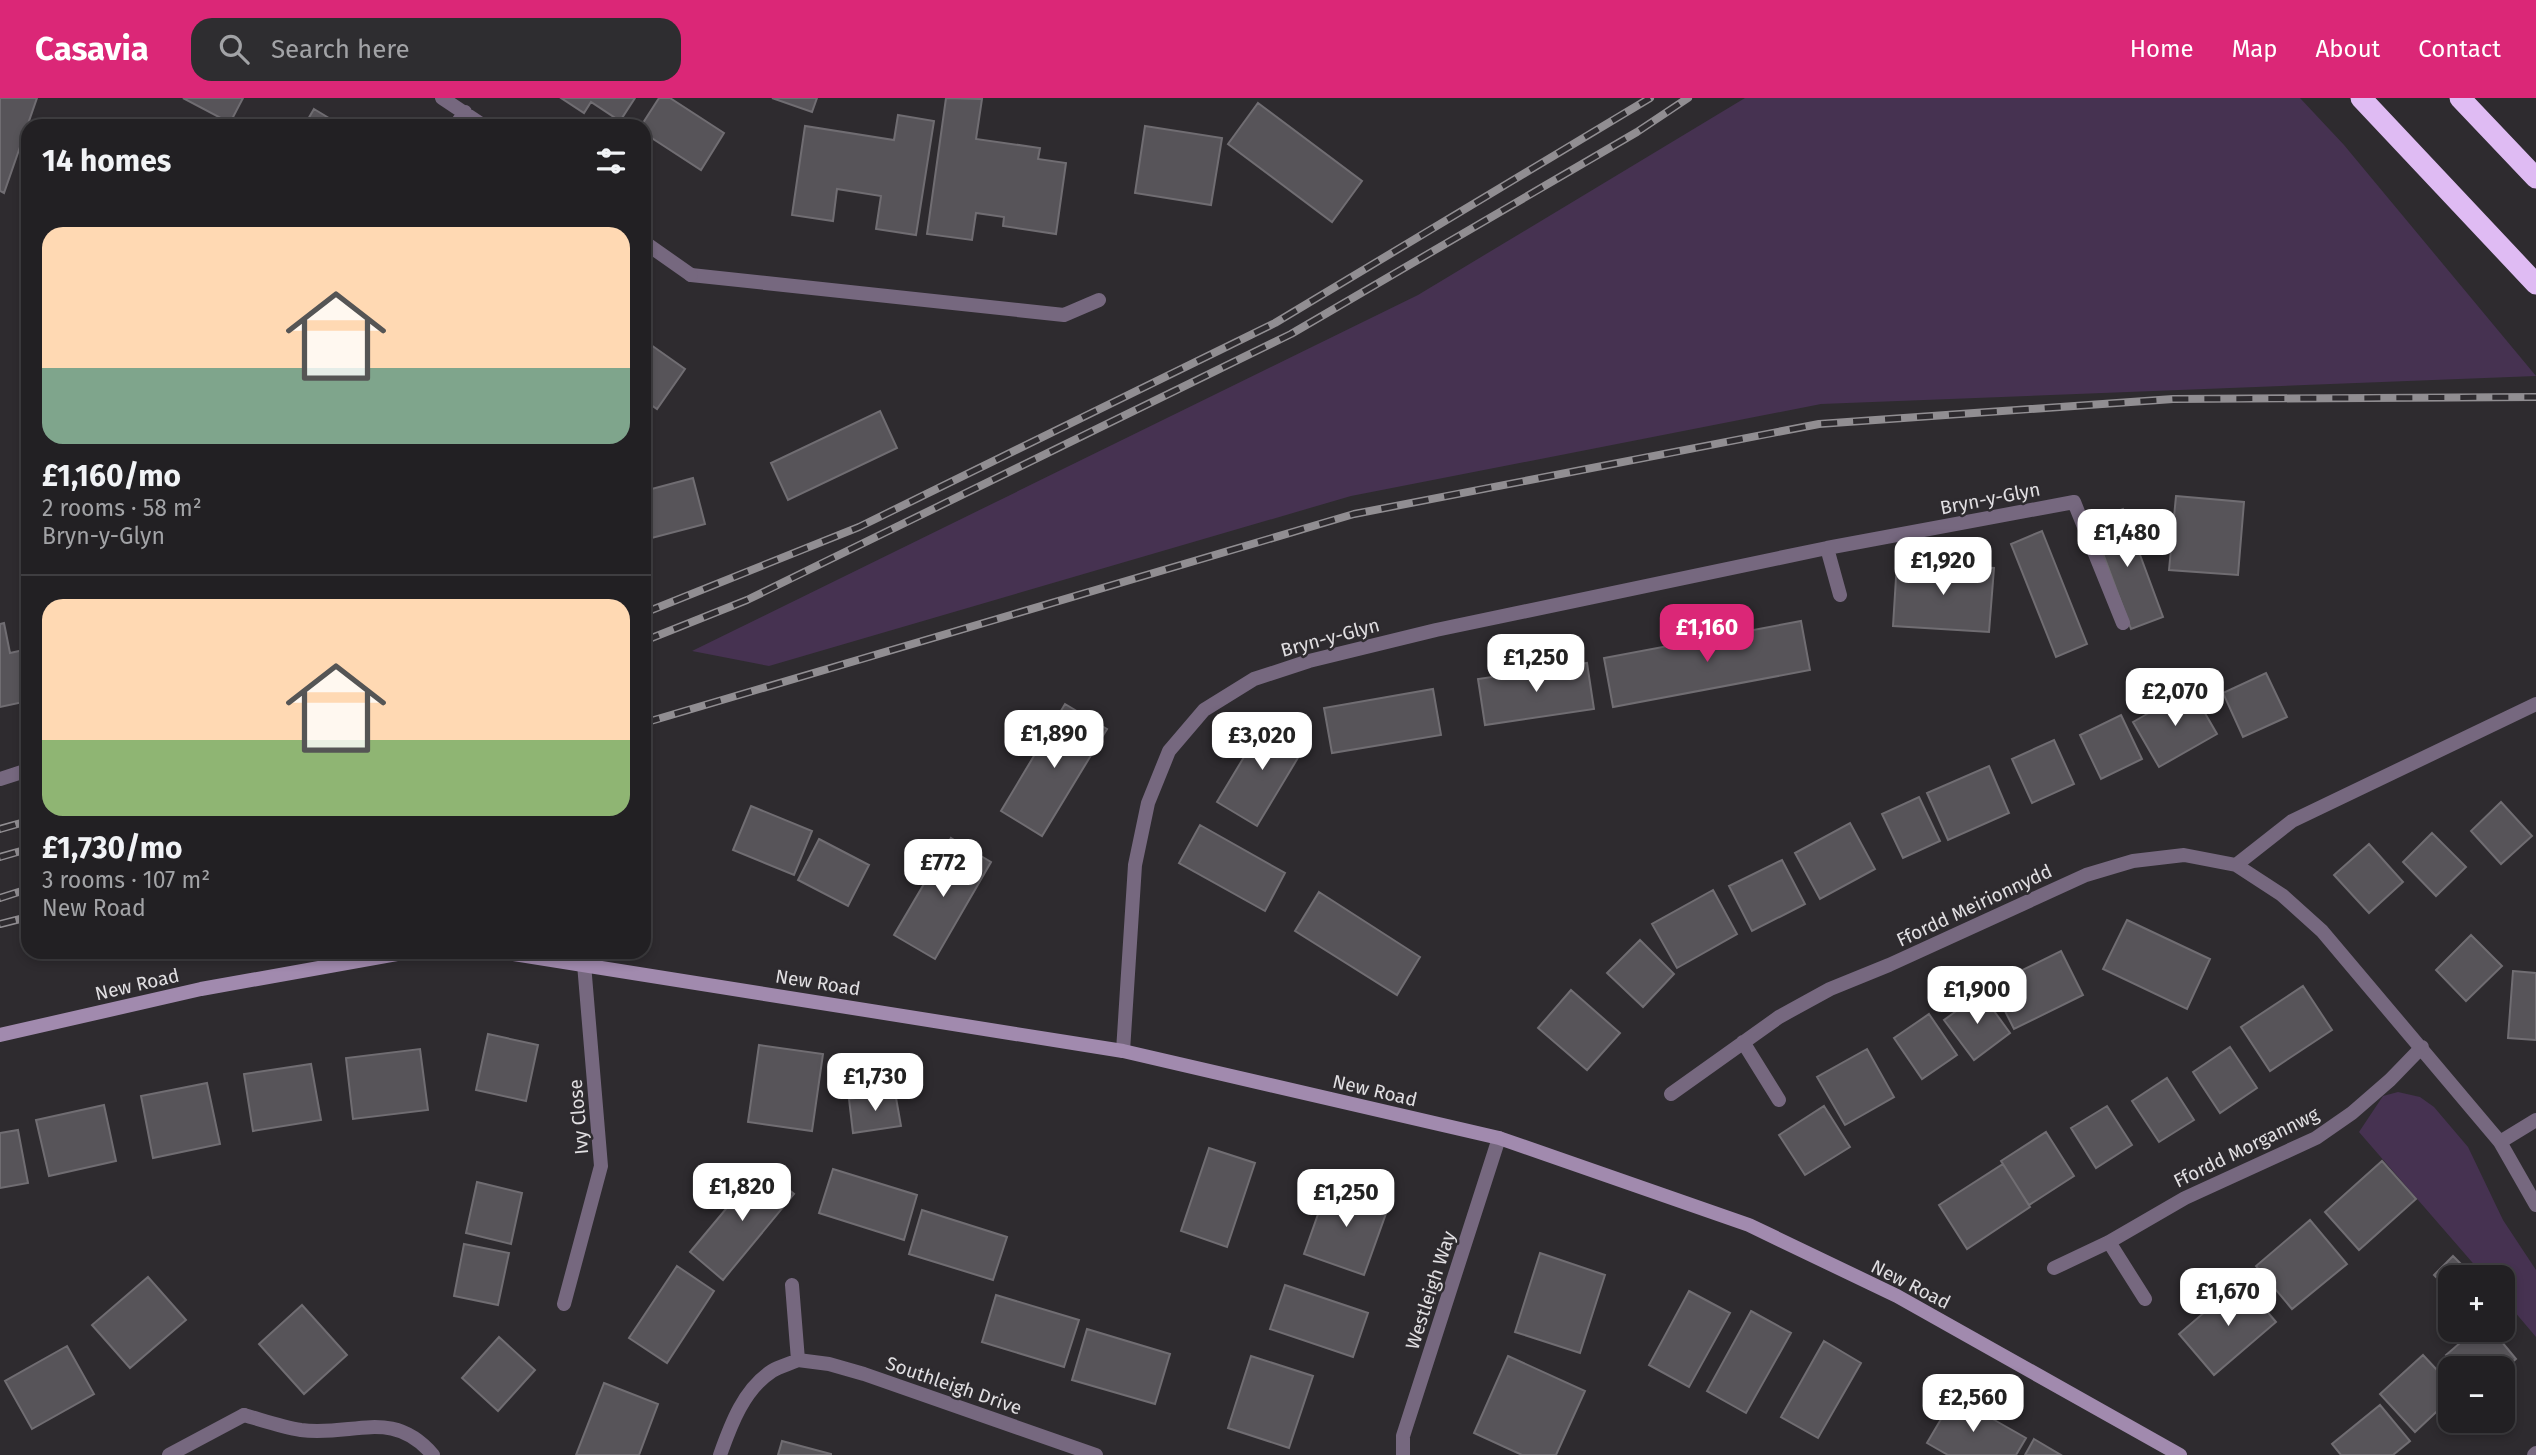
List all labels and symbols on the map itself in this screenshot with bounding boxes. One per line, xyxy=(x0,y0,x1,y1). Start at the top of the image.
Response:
street label: Bryn-y-Glyn xyxy=(1938,478,2042,519)
pin: £1,480 xyxy=(2070,510,2184,569)
pin: £1,920 xyxy=(1886,538,2000,597)
pin: £1,160 xyxy=(1650,604,1764,664)
street label: Bryn-y-Glyn xyxy=(1278,613,1382,662)
pin: £1,250 xyxy=(1479,634,1593,694)
pin: £2,070 xyxy=(2118,668,2232,728)
pin: £1,890 xyxy=(997,710,1111,770)
pin: £3,020 xyxy=(1205,712,1319,772)
pin: £772 xyxy=(902,840,984,899)
street label: Ffordd Meirionnydd xyxy=(1893,859,2056,952)
street label: New Road xyxy=(93,964,182,1005)
street label: New Road xyxy=(774,964,862,1001)
pin: £1,900 xyxy=(1920,967,2034,1026)
pin: £1,730 xyxy=(818,1054,932,1113)
street label: New Road xyxy=(1330,1070,1419,1111)
street label: Ivy Close xyxy=(564,1078,593,1156)
street label: Ffordd Morgannwg xyxy=(2170,1102,2323,1193)
pin: £1,820 xyxy=(685,1164,799,1223)
pin: £1,250 xyxy=(1289,1170,1403,1229)
street label: Westleigh Way xyxy=(1401,1227,1461,1352)
street label: New Road xyxy=(1867,1255,1954,1314)
pin: £1,670 xyxy=(2171,1268,2285,1328)
street label: Southleigh Drive xyxy=(883,1351,1025,1420)
pin: £2,560 xyxy=(1916,1374,2030,1434)

